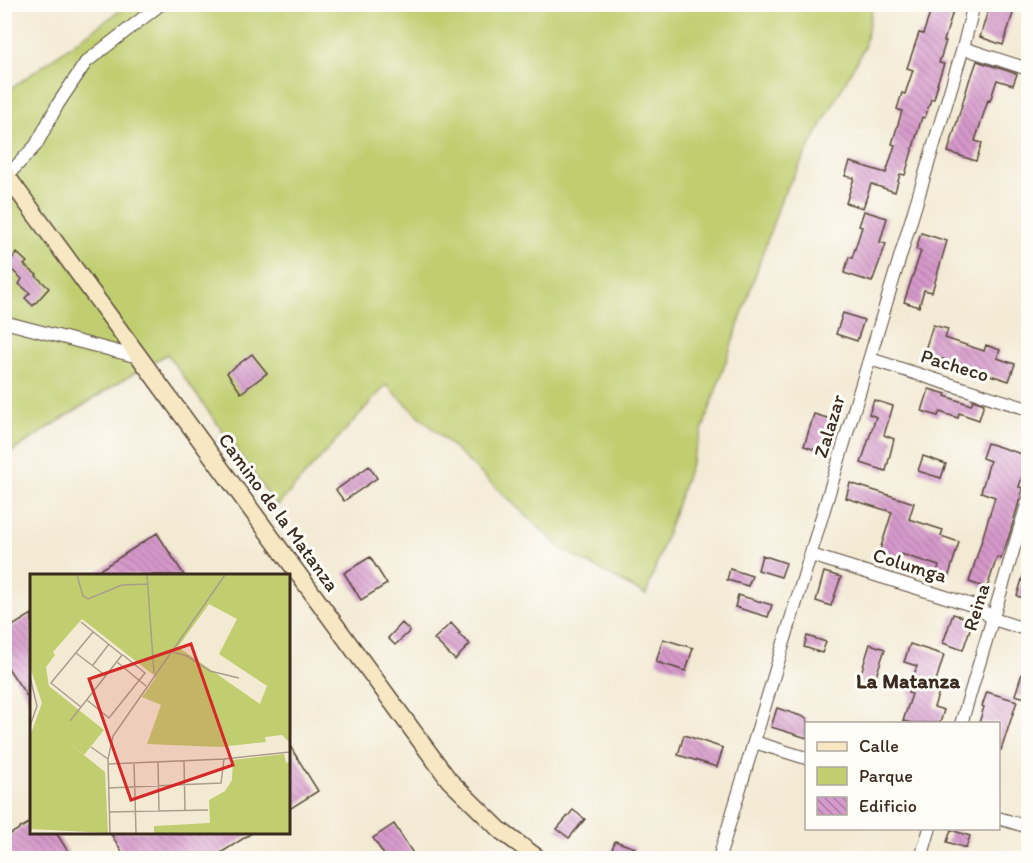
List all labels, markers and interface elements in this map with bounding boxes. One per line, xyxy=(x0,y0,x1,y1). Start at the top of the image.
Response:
street label: Pacheco xyxy=(918,343,992,387)
street label: Zalazar xyxy=(808,391,850,460)
street label: Camino de la Matanza xyxy=(213,428,345,596)
street label: Columga xyxy=(870,542,951,588)
inset map xyxy=(30,574,290,833)
street label: Reina xyxy=(957,580,995,634)
district label: La Matanza xyxy=(856,668,961,693)
legend xyxy=(805,722,1000,830)
text: Calle xyxy=(859,735,899,757)
text: Parque xyxy=(859,765,913,787)
text: Edificio xyxy=(859,795,917,817)

